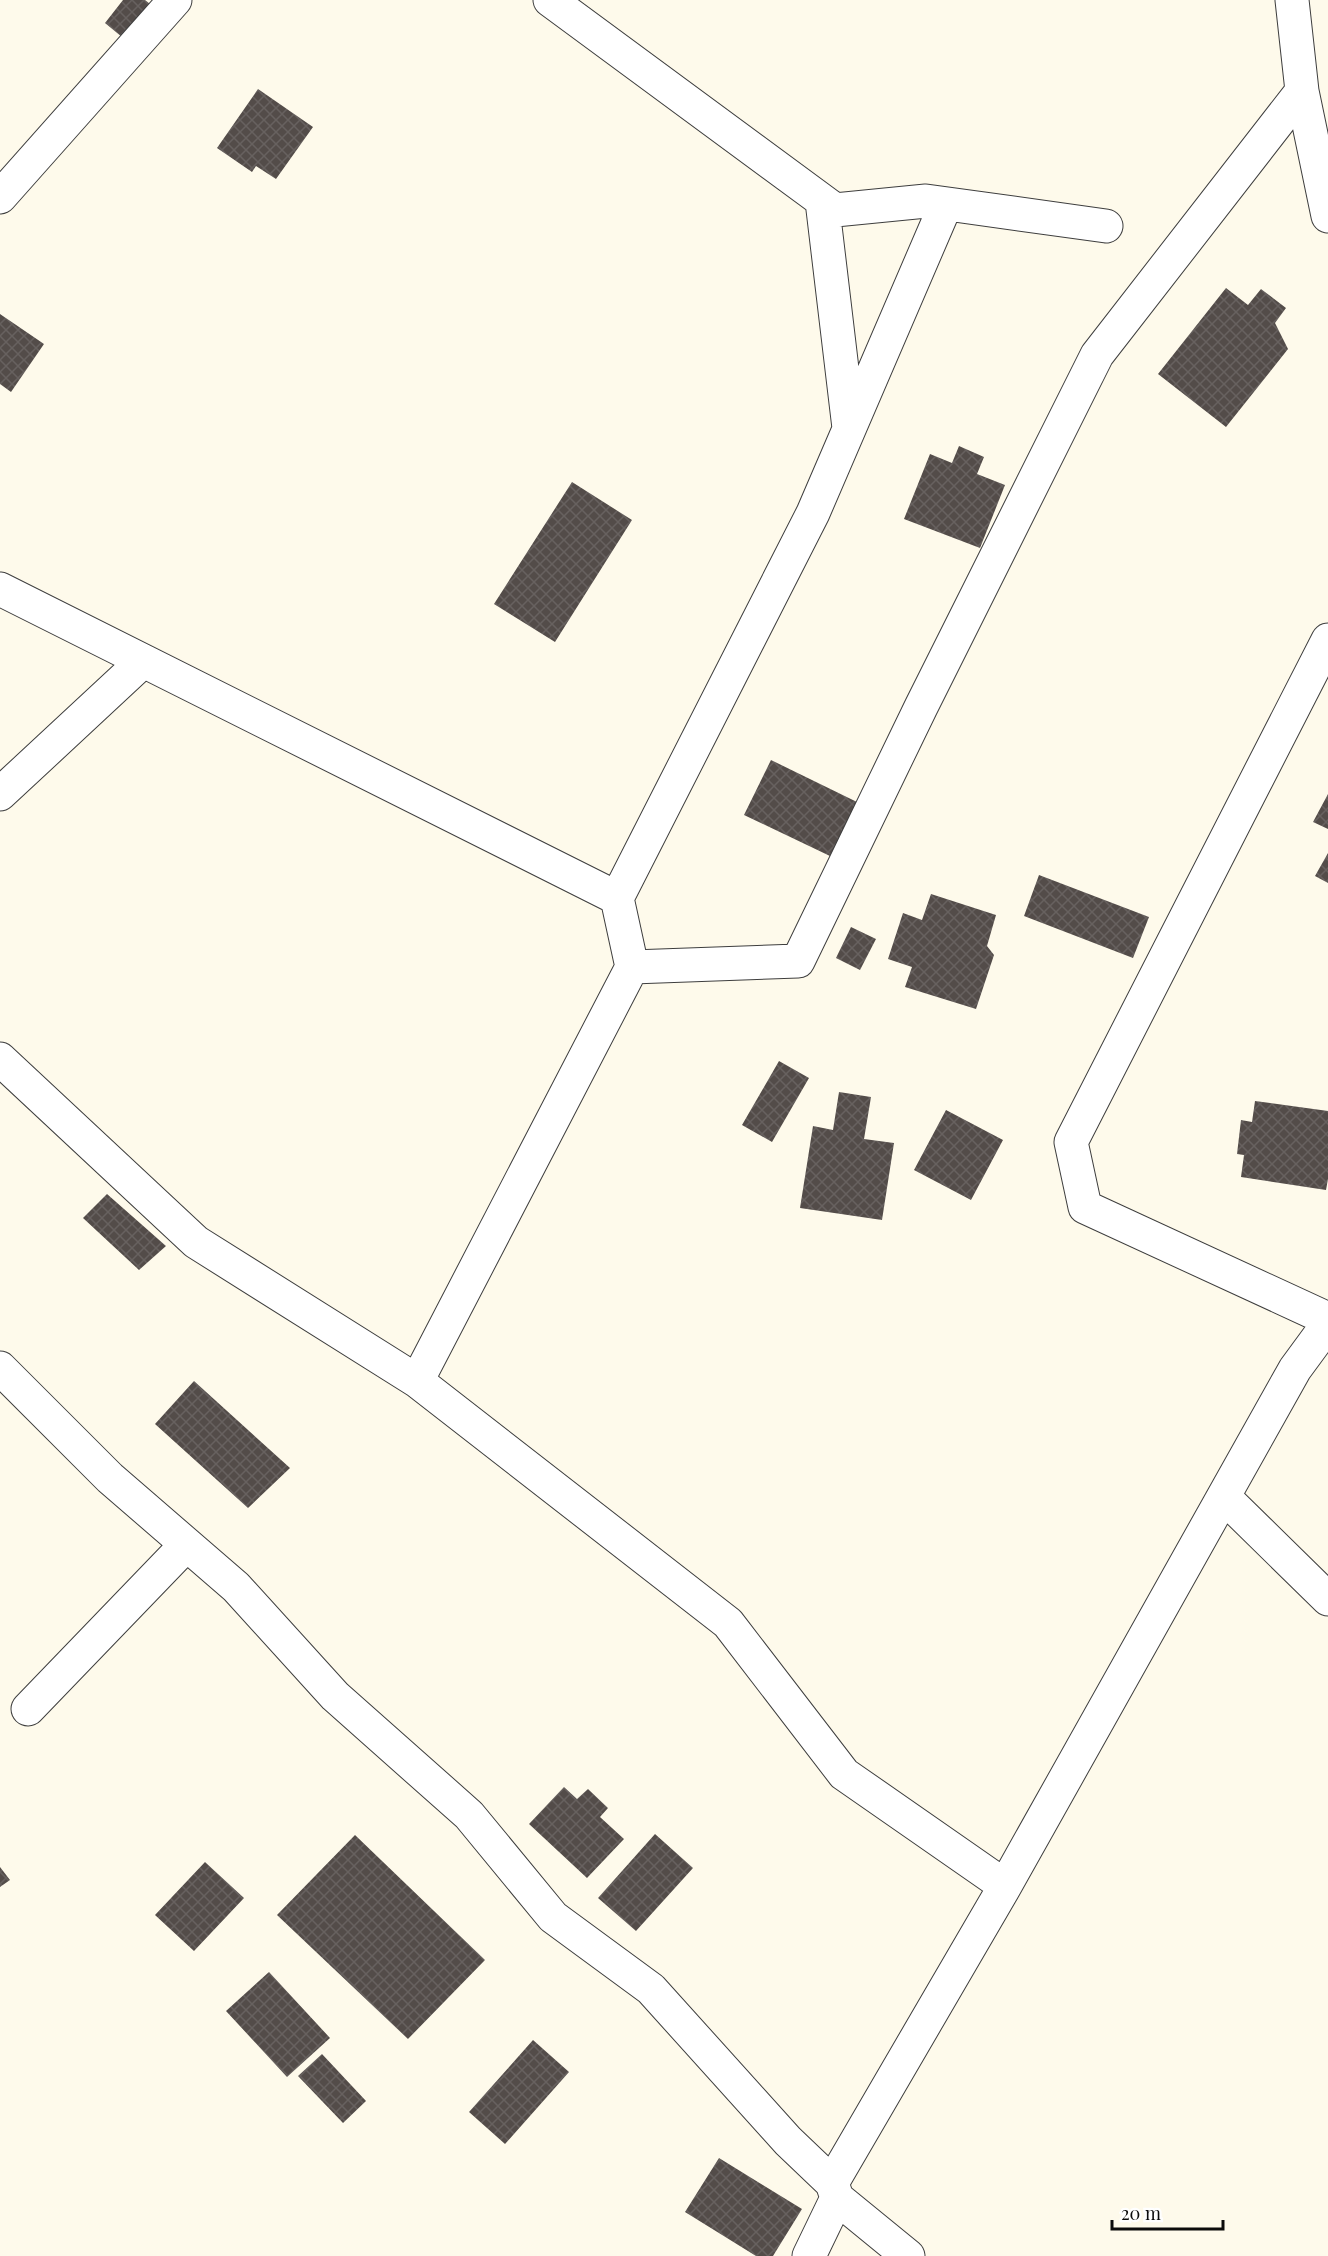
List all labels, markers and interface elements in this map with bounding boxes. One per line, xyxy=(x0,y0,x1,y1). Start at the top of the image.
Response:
scale bar xyxy=(1112,2193,1223,2231)
text: 20 m xyxy=(1121,2201,1161,2225)

